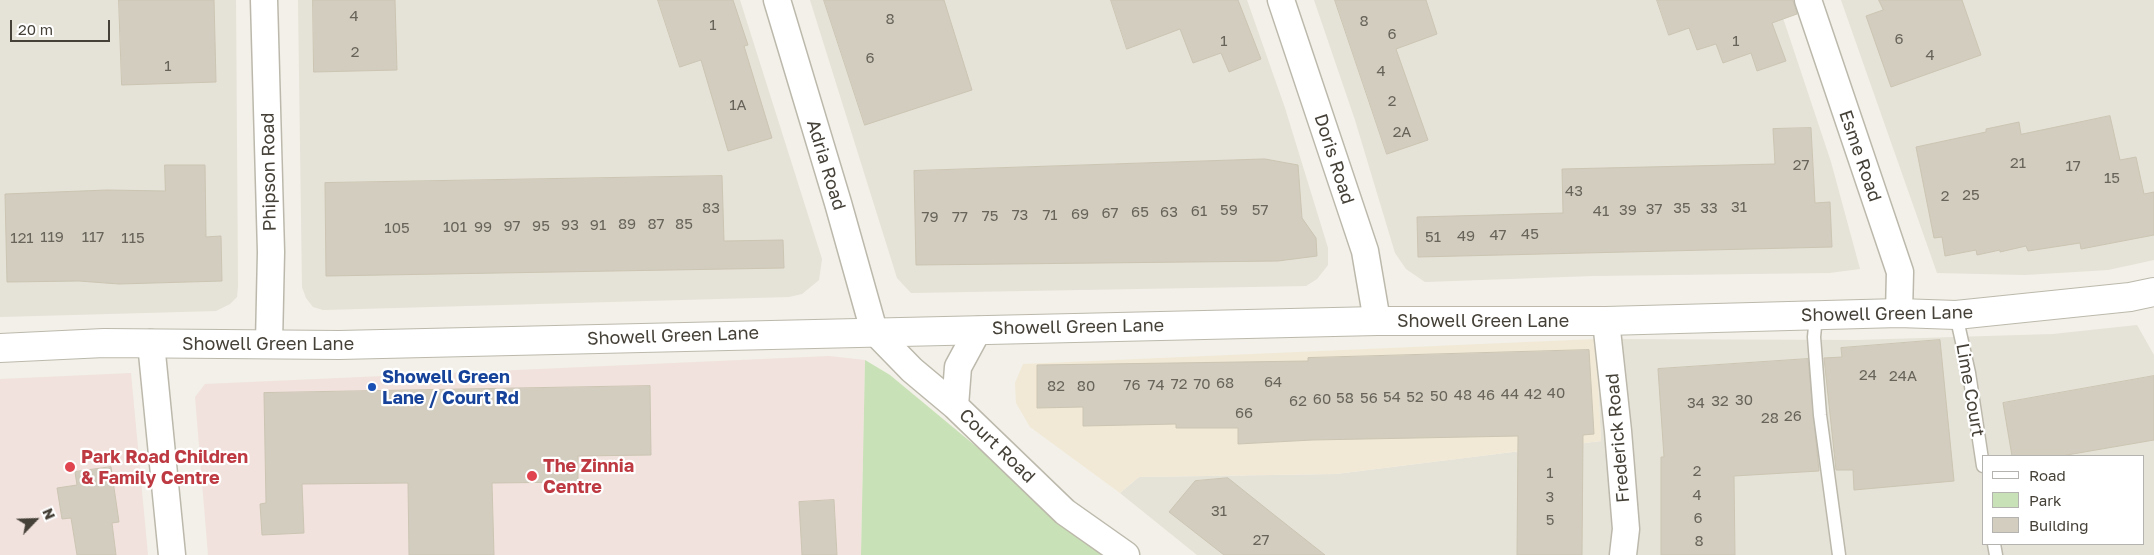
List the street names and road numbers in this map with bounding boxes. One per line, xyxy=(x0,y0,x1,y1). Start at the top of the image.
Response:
street label: Esme Road xyxy=(1834,107,1886,205)
street label: Doris Road xyxy=(1309,111,1359,207)
street label: Phipson Road xyxy=(257,112,281,232)
street label: Adria Road xyxy=(802,117,850,213)
street label: Showell Green Lane xyxy=(1801,302,1973,326)
street label: Showell Green Lane xyxy=(1397,310,1569,332)
street label: Showell Green Lane xyxy=(992,315,1164,339)
street label: Showell Green Lane xyxy=(587,322,759,350)
street label: Showell Green Lane xyxy=(182,333,354,355)
street label: Lime Court xyxy=(1951,342,1989,438)
street label: Frederick Road xyxy=(1602,372,1634,504)
street label: Court Road xyxy=(955,405,1039,487)

